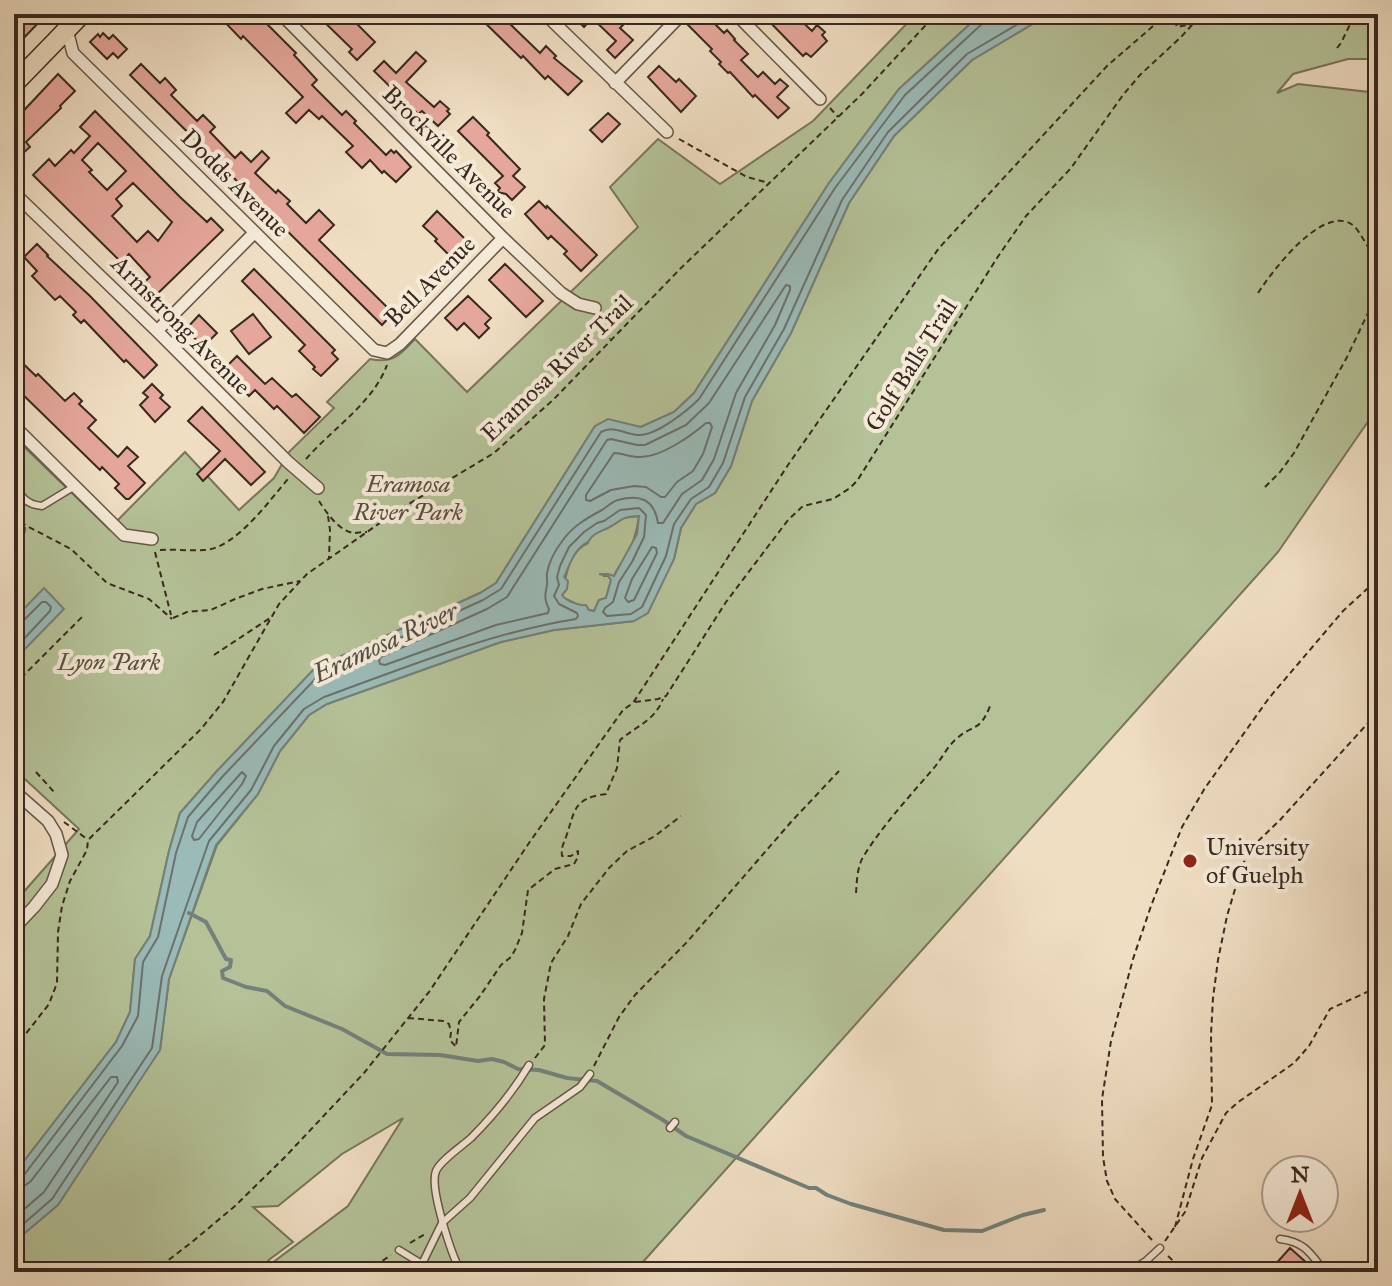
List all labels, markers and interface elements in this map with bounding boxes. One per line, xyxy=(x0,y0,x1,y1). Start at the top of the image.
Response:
street label: Brockville Avenue xyxy=(376,79,522,225)
street label: Dodds Avenue xyxy=(174,122,296,244)
street label: Bell Avenue xyxy=(378,229,482,333)
street label: Armstrong Avenue xyxy=(104,248,257,401)
street label: Eramosa River Trail xyxy=(475,288,640,448)
street label: Golf Balls Trail xyxy=(858,293,964,437)
park label: Eramosa River Park xyxy=(352,469,463,527)
water label: Eramosa River xyxy=(306,594,464,690)
park label: Lyon Park xyxy=(57,647,161,677)
place label: University of Guelph xyxy=(1206,832,1310,890)
marker: University of Guelph xyxy=(1181,852,1199,870)
north arrow xyxy=(1260,1154,1340,1234)
text: N xyxy=(1291,1161,1310,1188)

